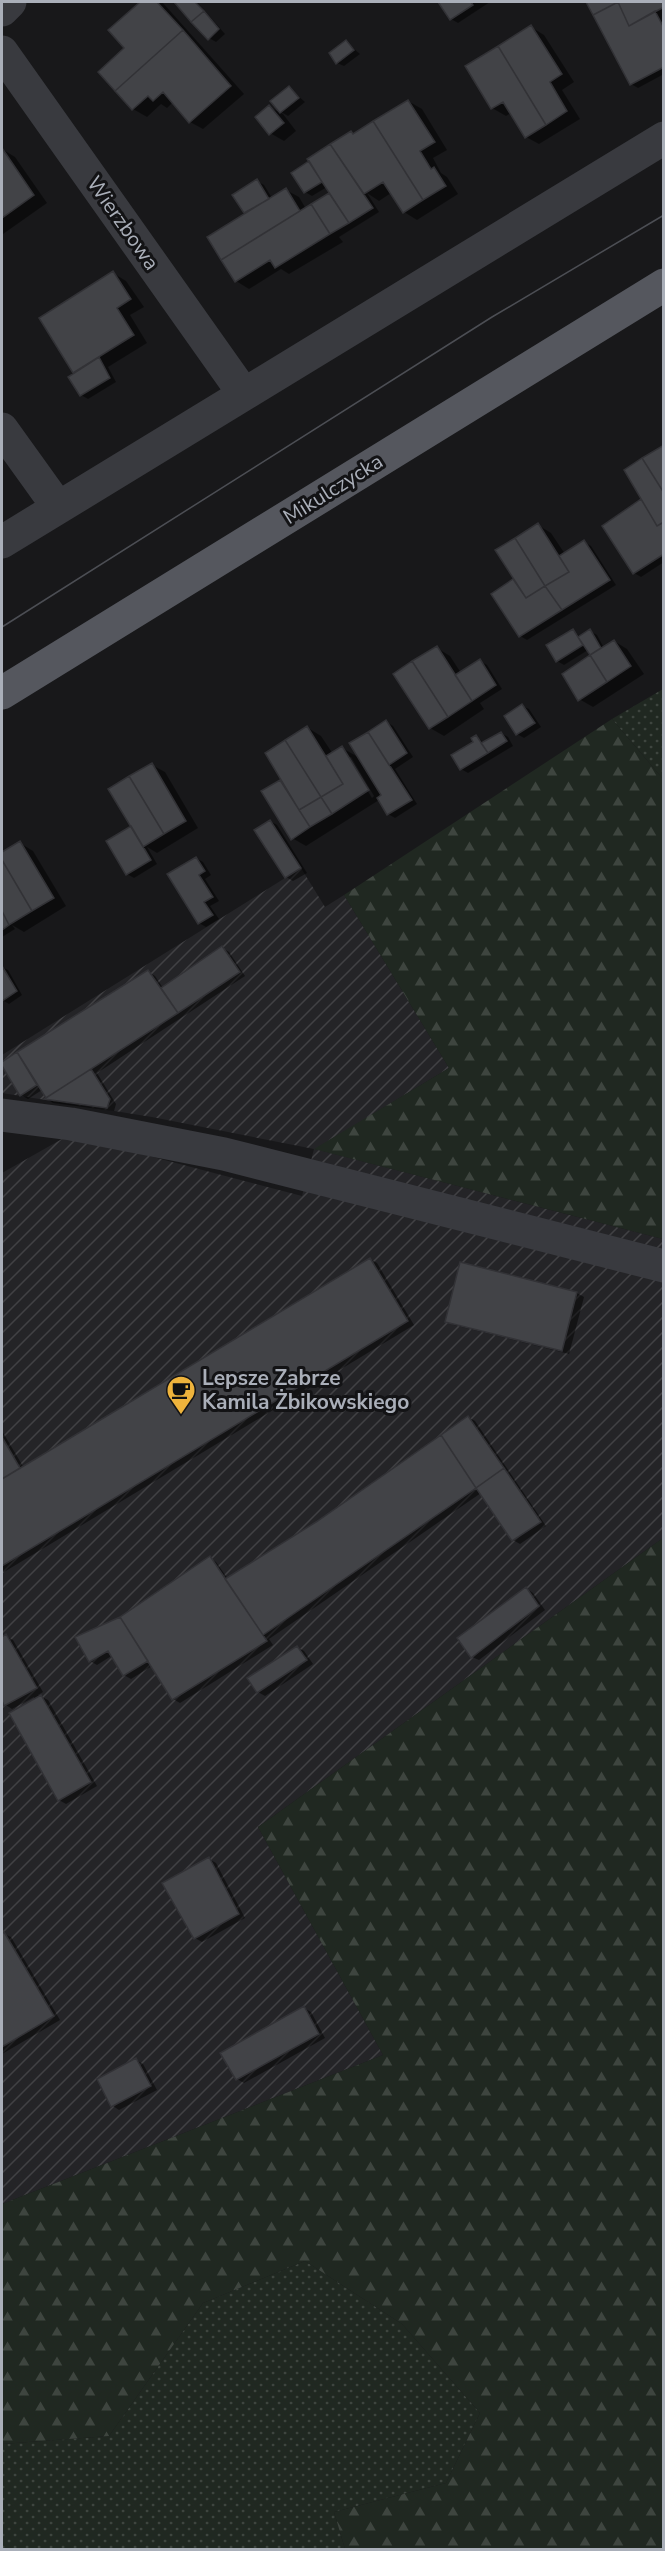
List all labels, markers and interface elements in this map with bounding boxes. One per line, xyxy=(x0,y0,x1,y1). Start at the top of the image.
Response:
street label: Wierzbowa xyxy=(80,170,166,276)
street label: Mikulczycka xyxy=(278,447,388,531)
place label: Lepsze Zabrze Kamila Żbikowskiego xyxy=(202,1364,409,1416)
cafe icon: Lepsze Zabrze Kamila Żbikowskiego xyxy=(165,1374,197,1416)

